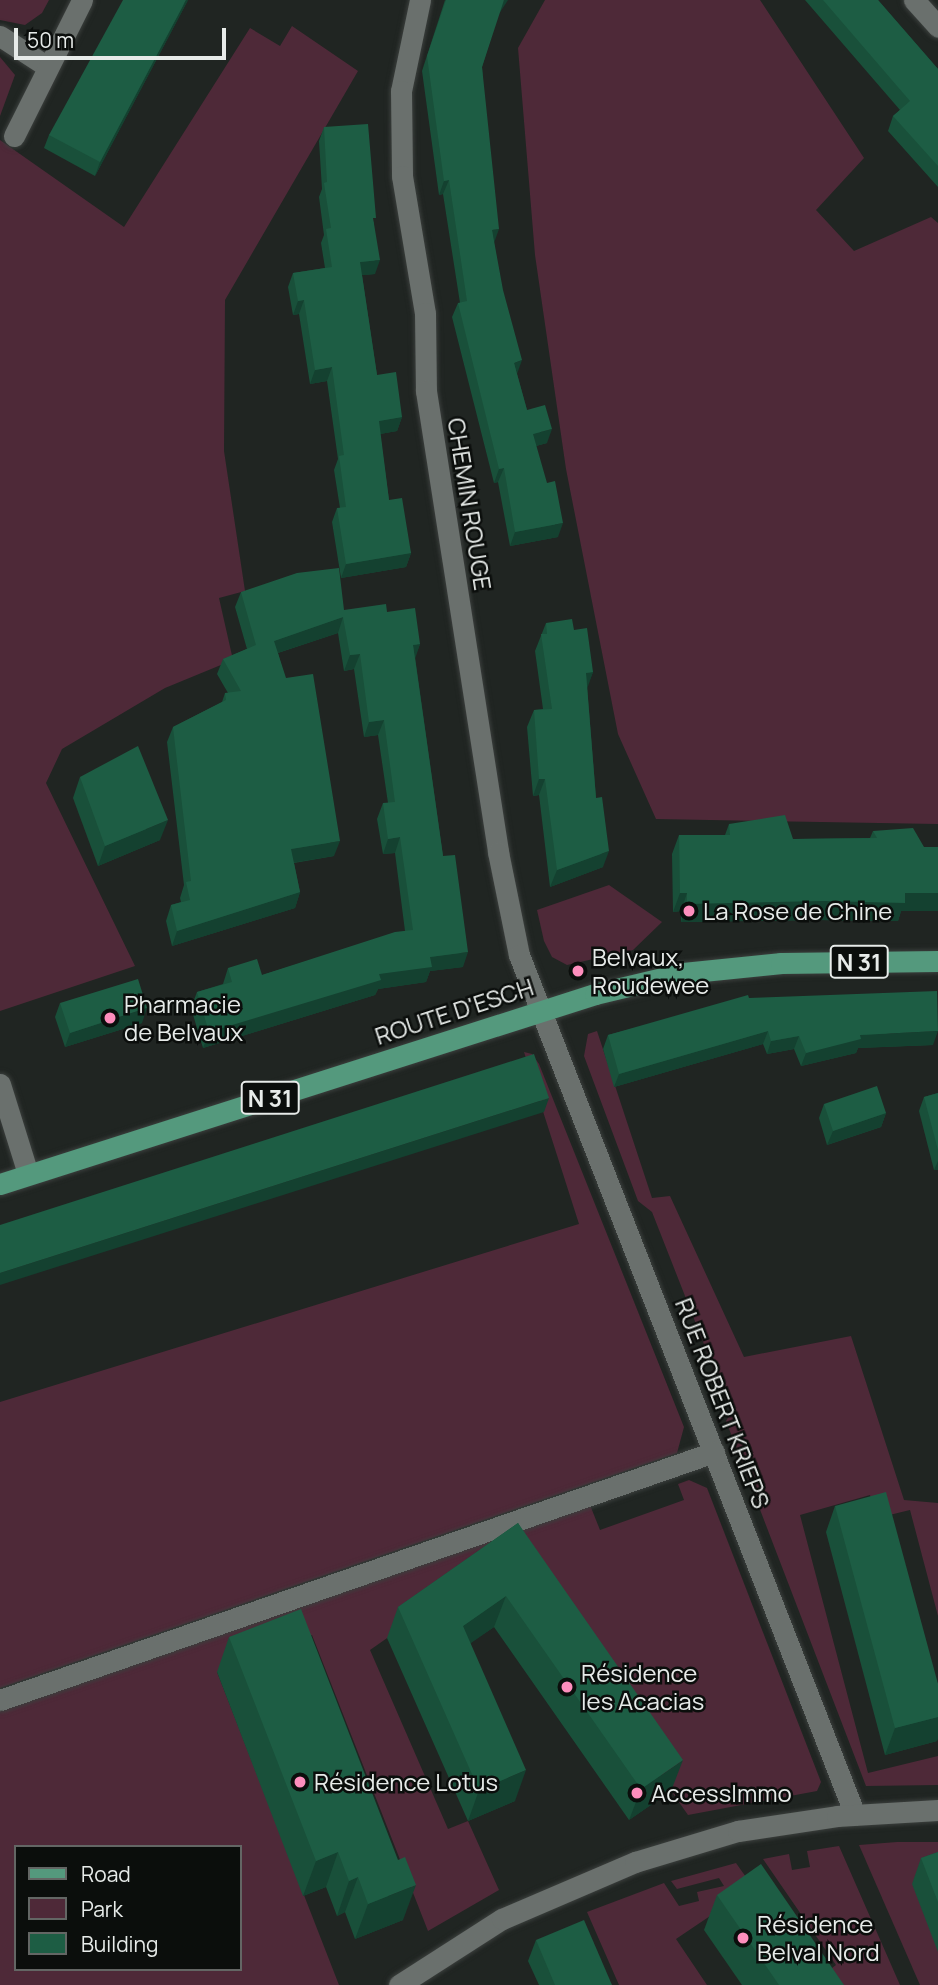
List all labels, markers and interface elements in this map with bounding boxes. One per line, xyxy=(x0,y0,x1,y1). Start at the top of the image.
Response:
scale bar xyxy=(18,14,229,58)
text: 50 m xyxy=(27,26,74,54)
street label: CHEMIN ROUGE xyxy=(442,416,498,592)
place label: La Rose de Chine xyxy=(703,897,892,925)
marker: La Rose de Chine xyxy=(681,903,697,919)
road number: N 31 xyxy=(829,942,889,981)
place label: Belvaux, Roudewee xyxy=(592,943,709,999)
marker: Belvaux, Roudewee xyxy=(570,963,586,979)
street label: ROUTE D'ESCH xyxy=(371,972,537,1050)
place label: Pharmacie de Belvaux xyxy=(124,990,243,1046)
marker: Pharmacie de Belvaux xyxy=(102,1010,118,1026)
road number: N 31 xyxy=(240,1078,300,1118)
street label: RUE ROBERT KRIEPS xyxy=(670,1293,776,1513)
place label: Résidence les Acacias xyxy=(581,1659,704,1715)
marker: Résidence les Acacias xyxy=(559,1679,575,1695)
place label: Résidence Lotus xyxy=(314,1768,498,1796)
marker: Résidence Lotus xyxy=(292,1774,308,1790)
place label: AccessImmo xyxy=(651,1779,792,1807)
marker: AccessImmo xyxy=(629,1785,645,1801)
legend xyxy=(14,1845,242,1971)
text: Road xyxy=(81,1860,131,1888)
text: Park xyxy=(81,1895,123,1923)
place label: Résidence Belval Nord xyxy=(757,1910,880,1966)
text: Building xyxy=(81,1930,158,1958)
marker: Résidence Belval Nord xyxy=(735,1930,751,1946)

